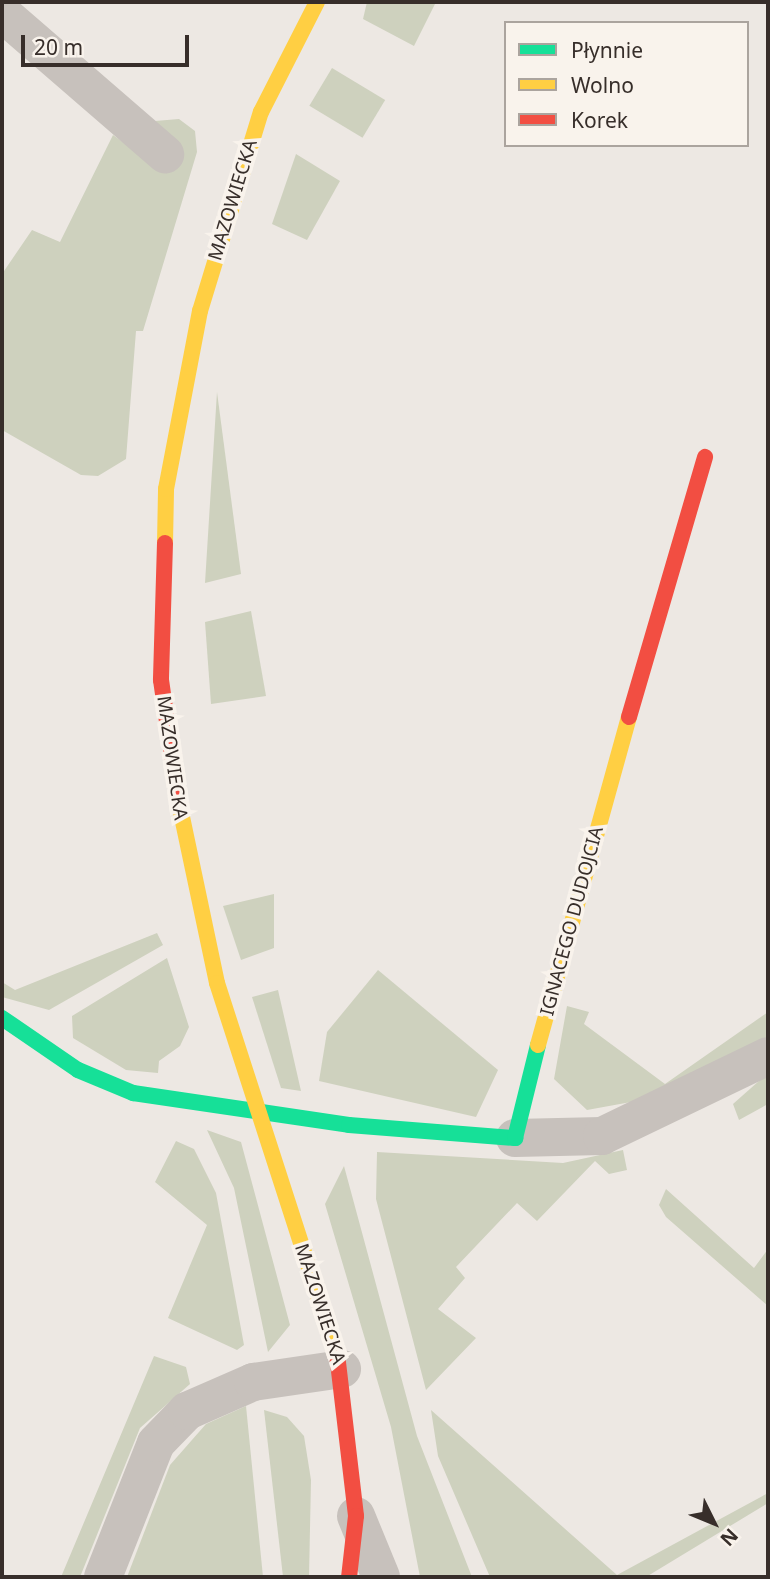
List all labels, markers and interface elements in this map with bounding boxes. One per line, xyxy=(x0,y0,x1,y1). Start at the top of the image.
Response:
scale bar xyxy=(24,21,192,65)
legend xyxy=(504,21,749,147)
text: 20 m xyxy=(34,33,83,61)
text: Płynnie xyxy=(571,36,643,64)
text: Wolno xyxy=(571,71,634,99)
text: Korek xyxy=(571,106,628,134)
street label: MAZOWIECKA xyxy=(204,137,262,263)
street label: MAZOWIECKA xyxy=(152,694,192,822)
street label: IGNACEGO DUDOJCIA xyxy=(536,824,608,1018)
street label: MAZOWIECKA xyxy=(290,1241,350,1367)
north arrow xyxy=(679,1488,749,1558)
text: N xyxy=(715,1523,744,1552)

